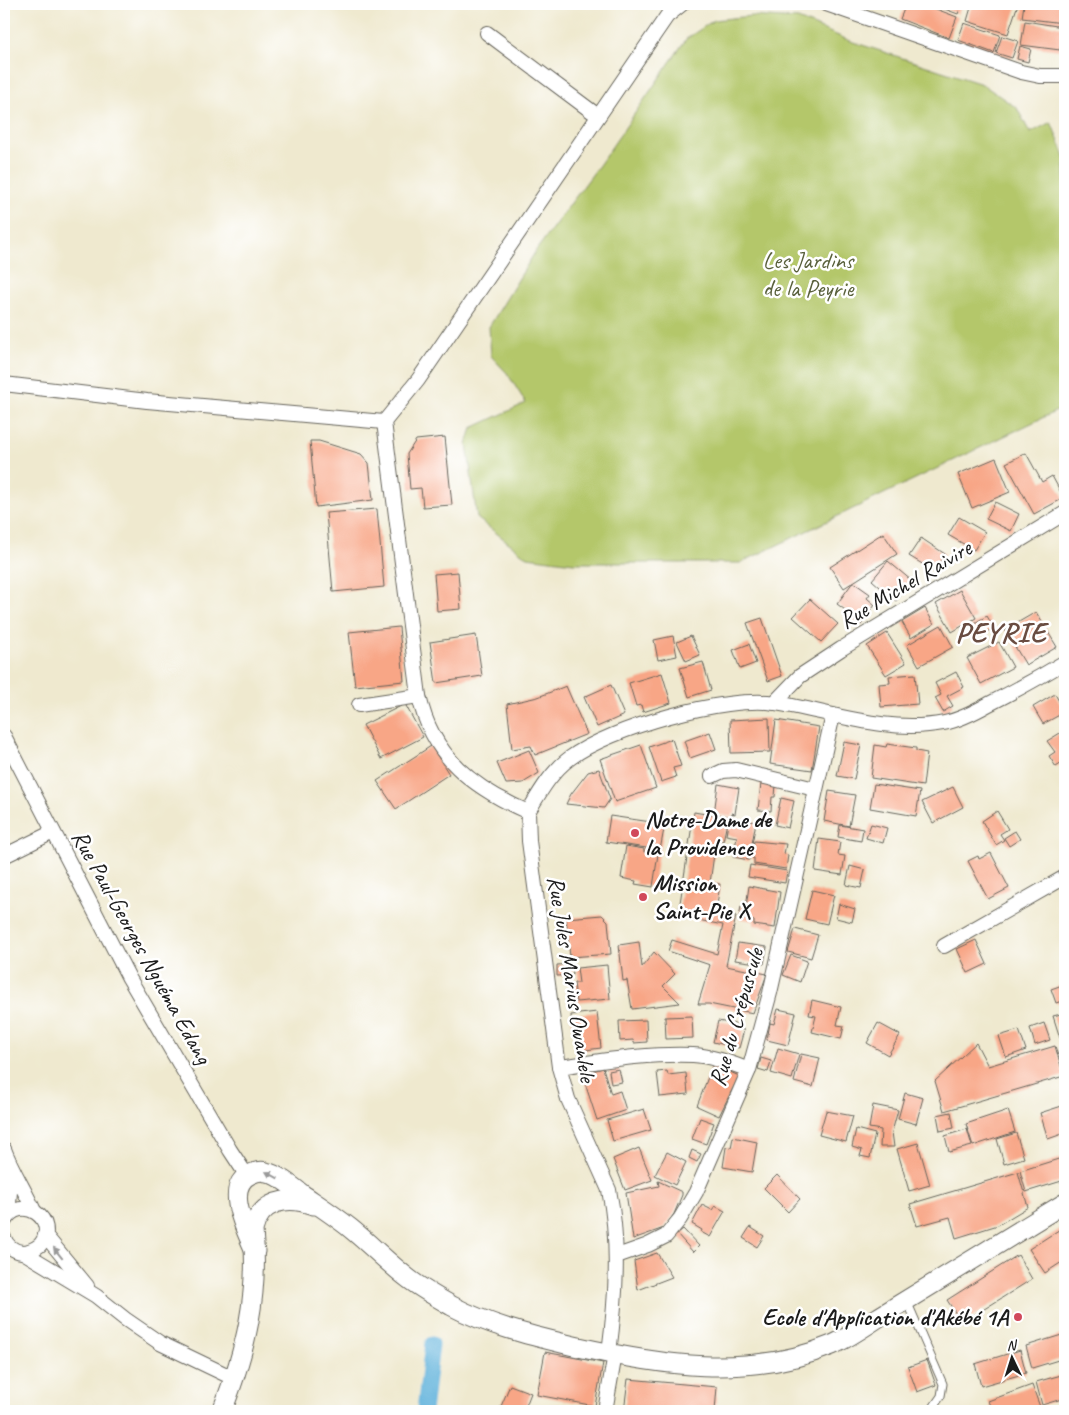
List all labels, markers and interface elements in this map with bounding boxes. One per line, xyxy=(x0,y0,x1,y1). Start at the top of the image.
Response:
park label: Les Jardins de la Peyrie xyxy=(763,245,856,303)
street label: Rue Michel Raivire xyxy=(833,532,979,635)
district label: PEYRIE xyxy=(956,614,1050,651)
place label: Notre-Dame de la Providence xyxy=(645,804,773,862)
street label: Rue Paul-Georges Nguéma Edang xyxy=(65,825,220,1071)
marker: Notre-Dame de la Providence xyxy=(629,827,641,839)
place label: Mission Saint-Pie X xyxy=(653,868,753,926)
street label: Rue Jules Marius Owanlele xyxy=(541,874,603,1086)
marker: Mission Saint-Pie X xyxy=(637,891,649,903)
street label: Rue du Crépuscule xyxy=(702,942,771,1089)
one-way arrow xyxy=(265,1171,279,1179)
one-way arrow xyxy=(53,1246,64,1259)
place label: Ecole d'Application d'Akébé 1A xyxy=(762,1302,1010,1332)
marker: Ecole d'Application d'Akébé 1A xyxy=(1012,1311,1024,1323)
north arrow xyxy=(986,1332,1036,1382)
text: N xyxy=(1006,1337,1018,1354)

